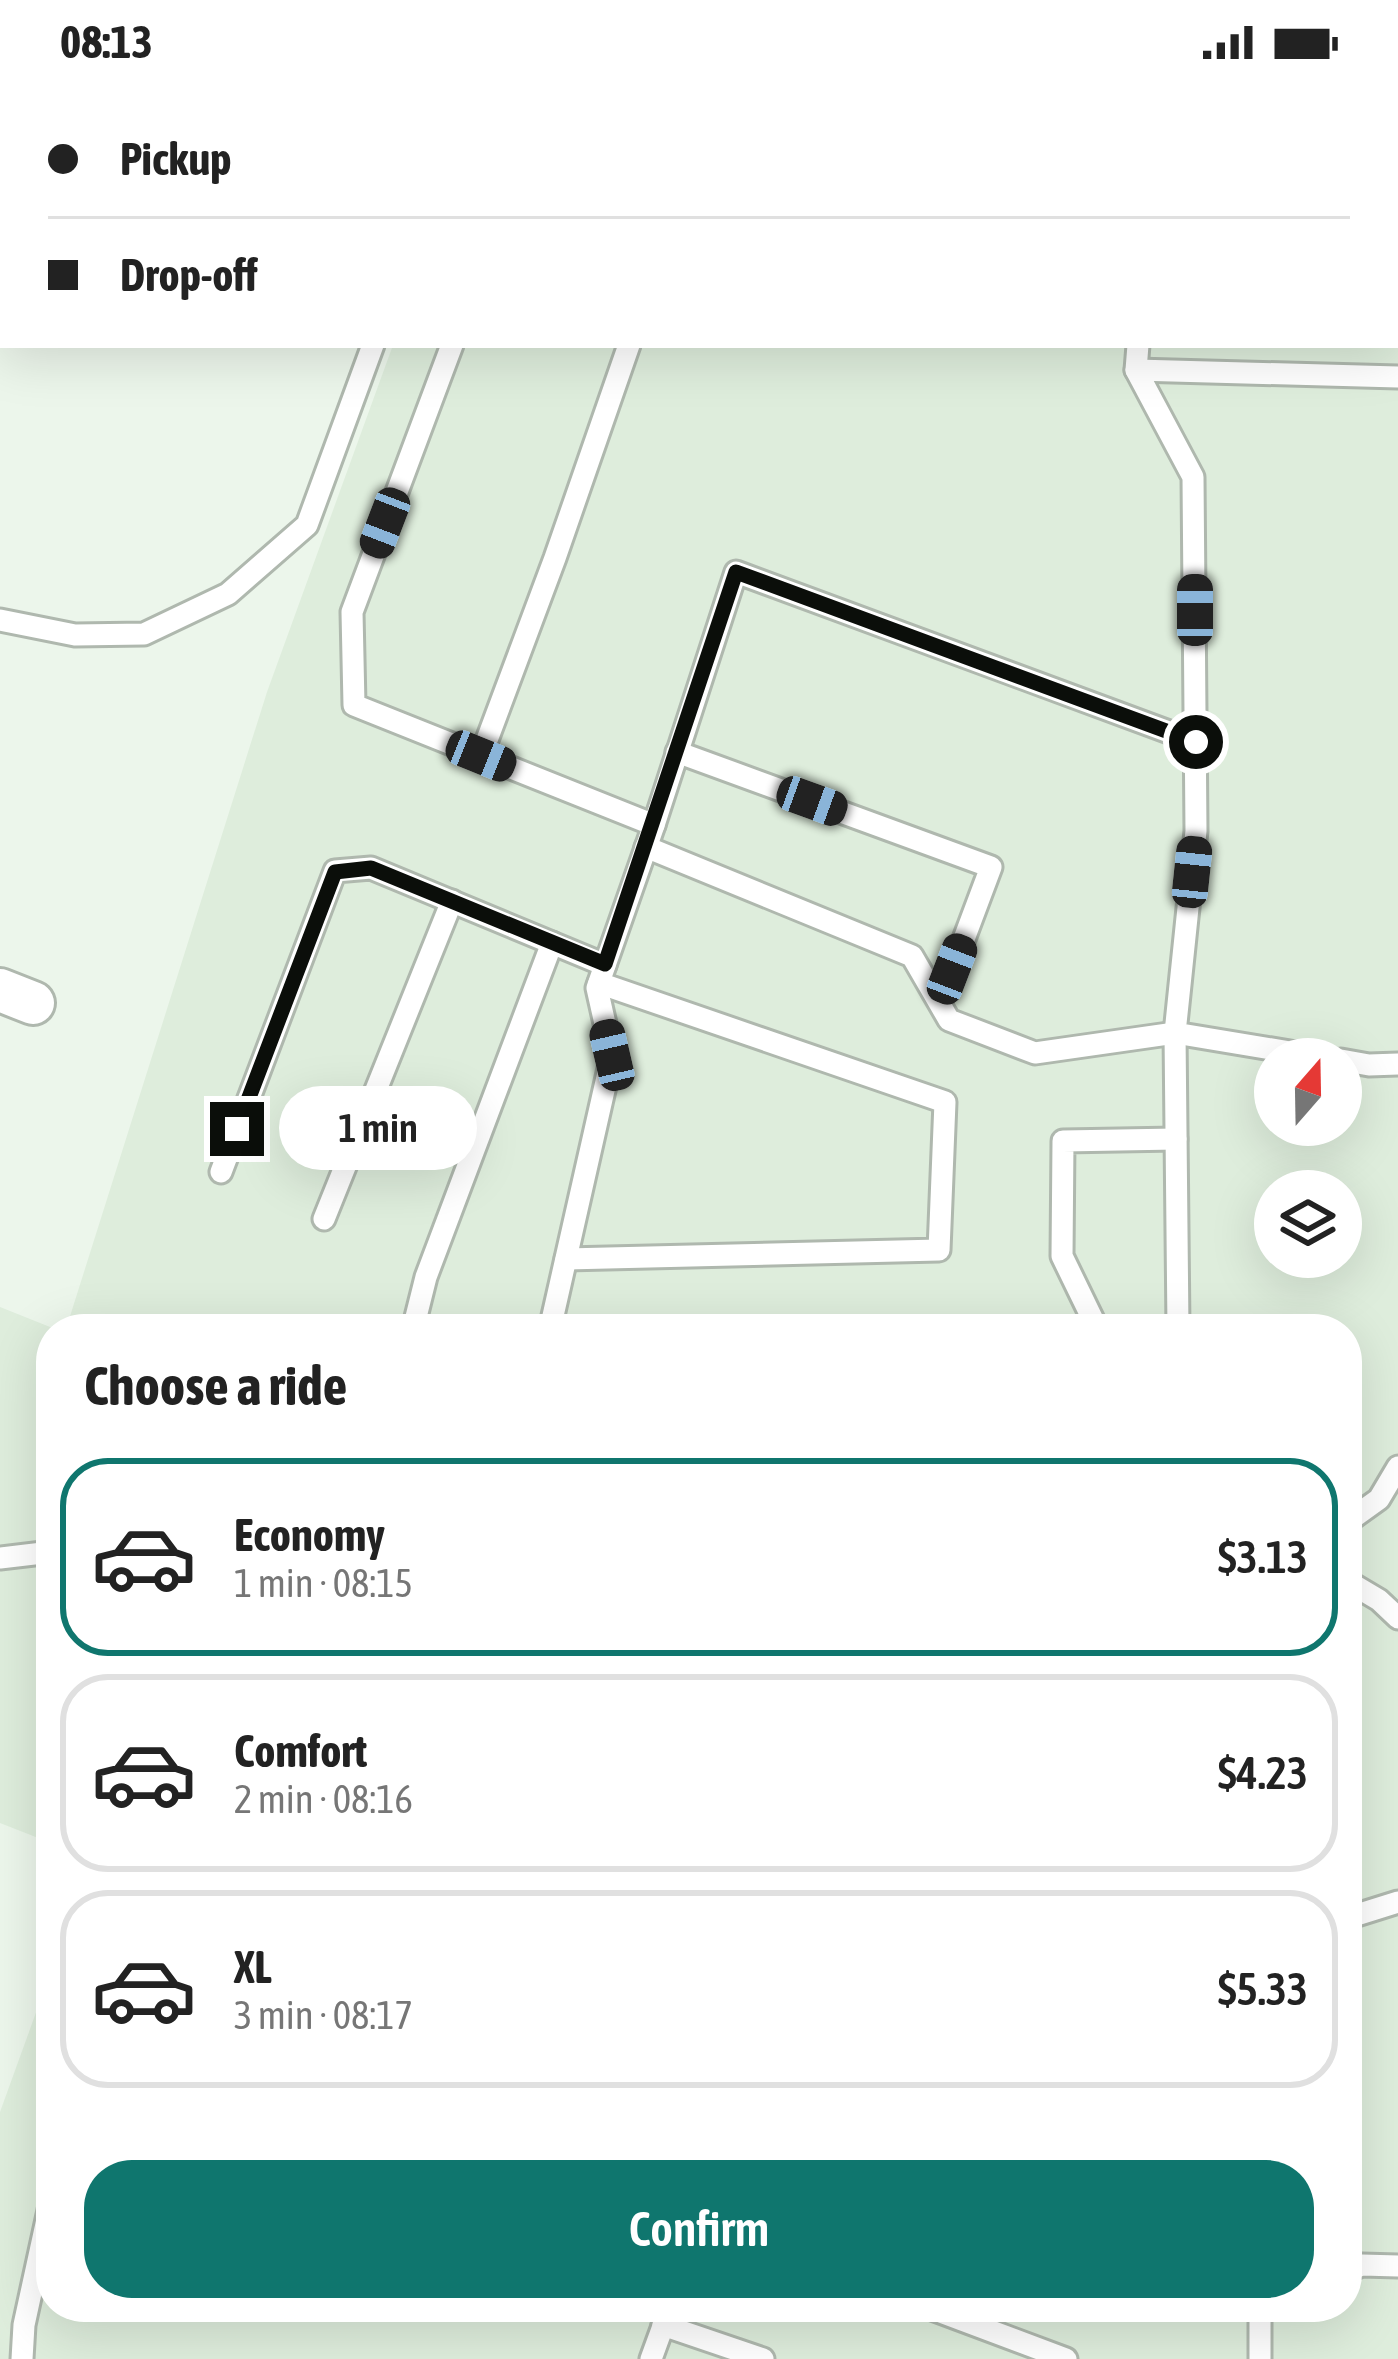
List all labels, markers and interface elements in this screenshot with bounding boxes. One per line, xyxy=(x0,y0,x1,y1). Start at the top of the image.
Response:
text: 08:13 xyxy=(60,16,153,68)
text: Pickup xyxy=(120,133,231,185)
text: Drop-off xyxy=(120,249,258,301)
car xyxy=(355,483,415,563)
car xyxy=(1177,574,1213,646)
route start xyxy=(1169,715,1223,769)
car xyxy=(441,726,521,786)
car xyxy=(772,772,852,830)
car xyxy=(1170,834,1214,910)
car xyxy=(922,929,982,1009)
car xyxy=(586,1016,638,1094)
north arrow xyxy=(1254,1038,1362,1146)
map controls xyxy=(1254,1038,1362,1278)
callout: 1 min xyxy=(279,1087,477,1171)
route end xyxy=(210,1102,264,1156)
text: 1 min xyxy=(338,1106,418,1150)
button: layers xyxy=(1254,1170,1362,1278)
text: Choose a ride xyxy=(84,1355,347,1416)
icon: car xyxy=(90,1503,198,1611)
text: Economy xyxy=(234,1509,385,1561)
text: $3.13 xyxy=(1218,1531,1308,1583)
text: 1 min · 08:15 xyxy=(234,1561,413,1605)
icon: car xyxy=(90,1719,198,1827)
text: Comfort xyxy=(234,1725,367,1777)
text: $4.23 xyxy=(1218,1747,1308,1799)
text: 2 min · 08:16 xyxy=(234,1777,413,1821)
icon: car xyxy=(90,1935,198,2043)
text: XL xyxy=(234,1941,272,1993)
text: $5.33 xyxy=(1218,1963,1308,2015)
text: 3 min · 08:17 xyxy=(234,1993,413,2037)
button: Confirm xyxy=(84,2160,1314,2298)

